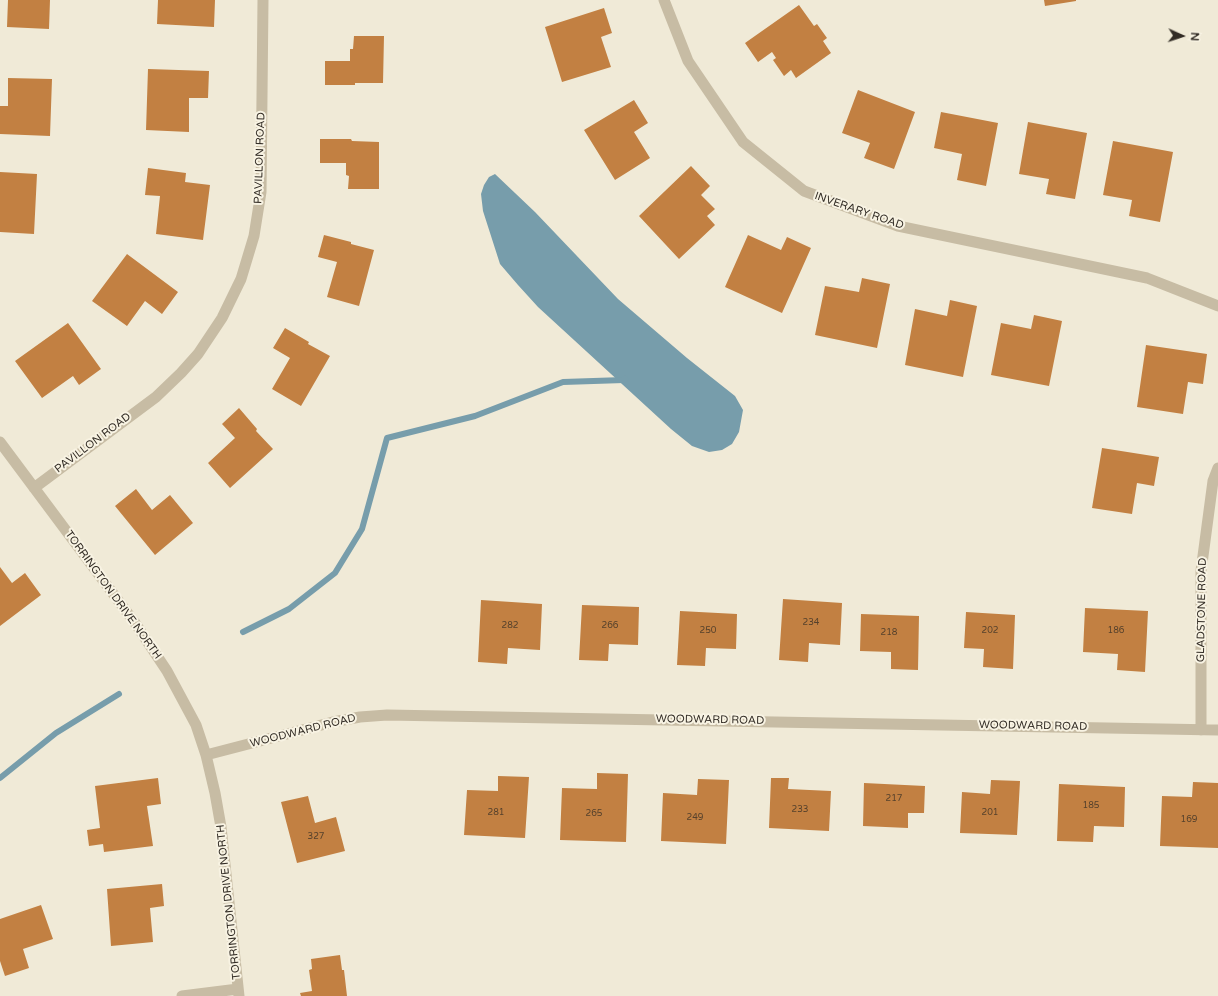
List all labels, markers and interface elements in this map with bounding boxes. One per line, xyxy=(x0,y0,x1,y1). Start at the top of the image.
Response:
north arrow xyxy=(1162,16,1202,56)
text: N xyxy=(1188,32,1201,41)
street label: PAVILLON ROAD xyxy=(252,112,268,204)
street label: INVERARY ROAD xyxy=(813,190,905,232)
street label: PAVILLON ROAD xyxy=(52,410,134,476)
street label: TORRINGTON DRIVE NORTH xyxy=(62,528,164,662)
street label: GLADSTONE ROAD xyxy=(1194,558,1210,662)
house number: 234 xyxy=(803,618,819,628)
house number: 282 xyxy=(502,621,518,631)
house number: 266 xyxy=(602,621,618,631)
house number: 250 xyxy=(700,626,716,636)
house number: 202 xyxy=(982,626,998,636)
house number: 186 xyxy=(1108,626,1124,636)
house number: 218 xyxy=(881,628,897,638)
street label: WOODWARD ROAD xyxy=(249,711,357,751)
street label: WOODWARD ROAD xyxy=(656,712,764,728)
street label: WOODWARD ROAD xyxy=(979,718,1087,734)
house number: 217 xyxy=(886,794,902,804)
house number: 185 xyxy=(1083,801,1099,811)
house number: 233 xyxy=(792,805,808,815)
house number: 281 xyxy=(488,808,504,818)
house number: 201 xyxy=(982,808,998,818)
house number: 265 xyxy=(586,809,602,819)
house number: 249 xyxy=(687,813,703,823)
house number: 169 xyxy=(1181,815,1197,825)
street label: TORRINGTON DRIVE NORTH xyxy=(214,824,244,980)
house number: 327 xyxy=(308,832,324,842)

